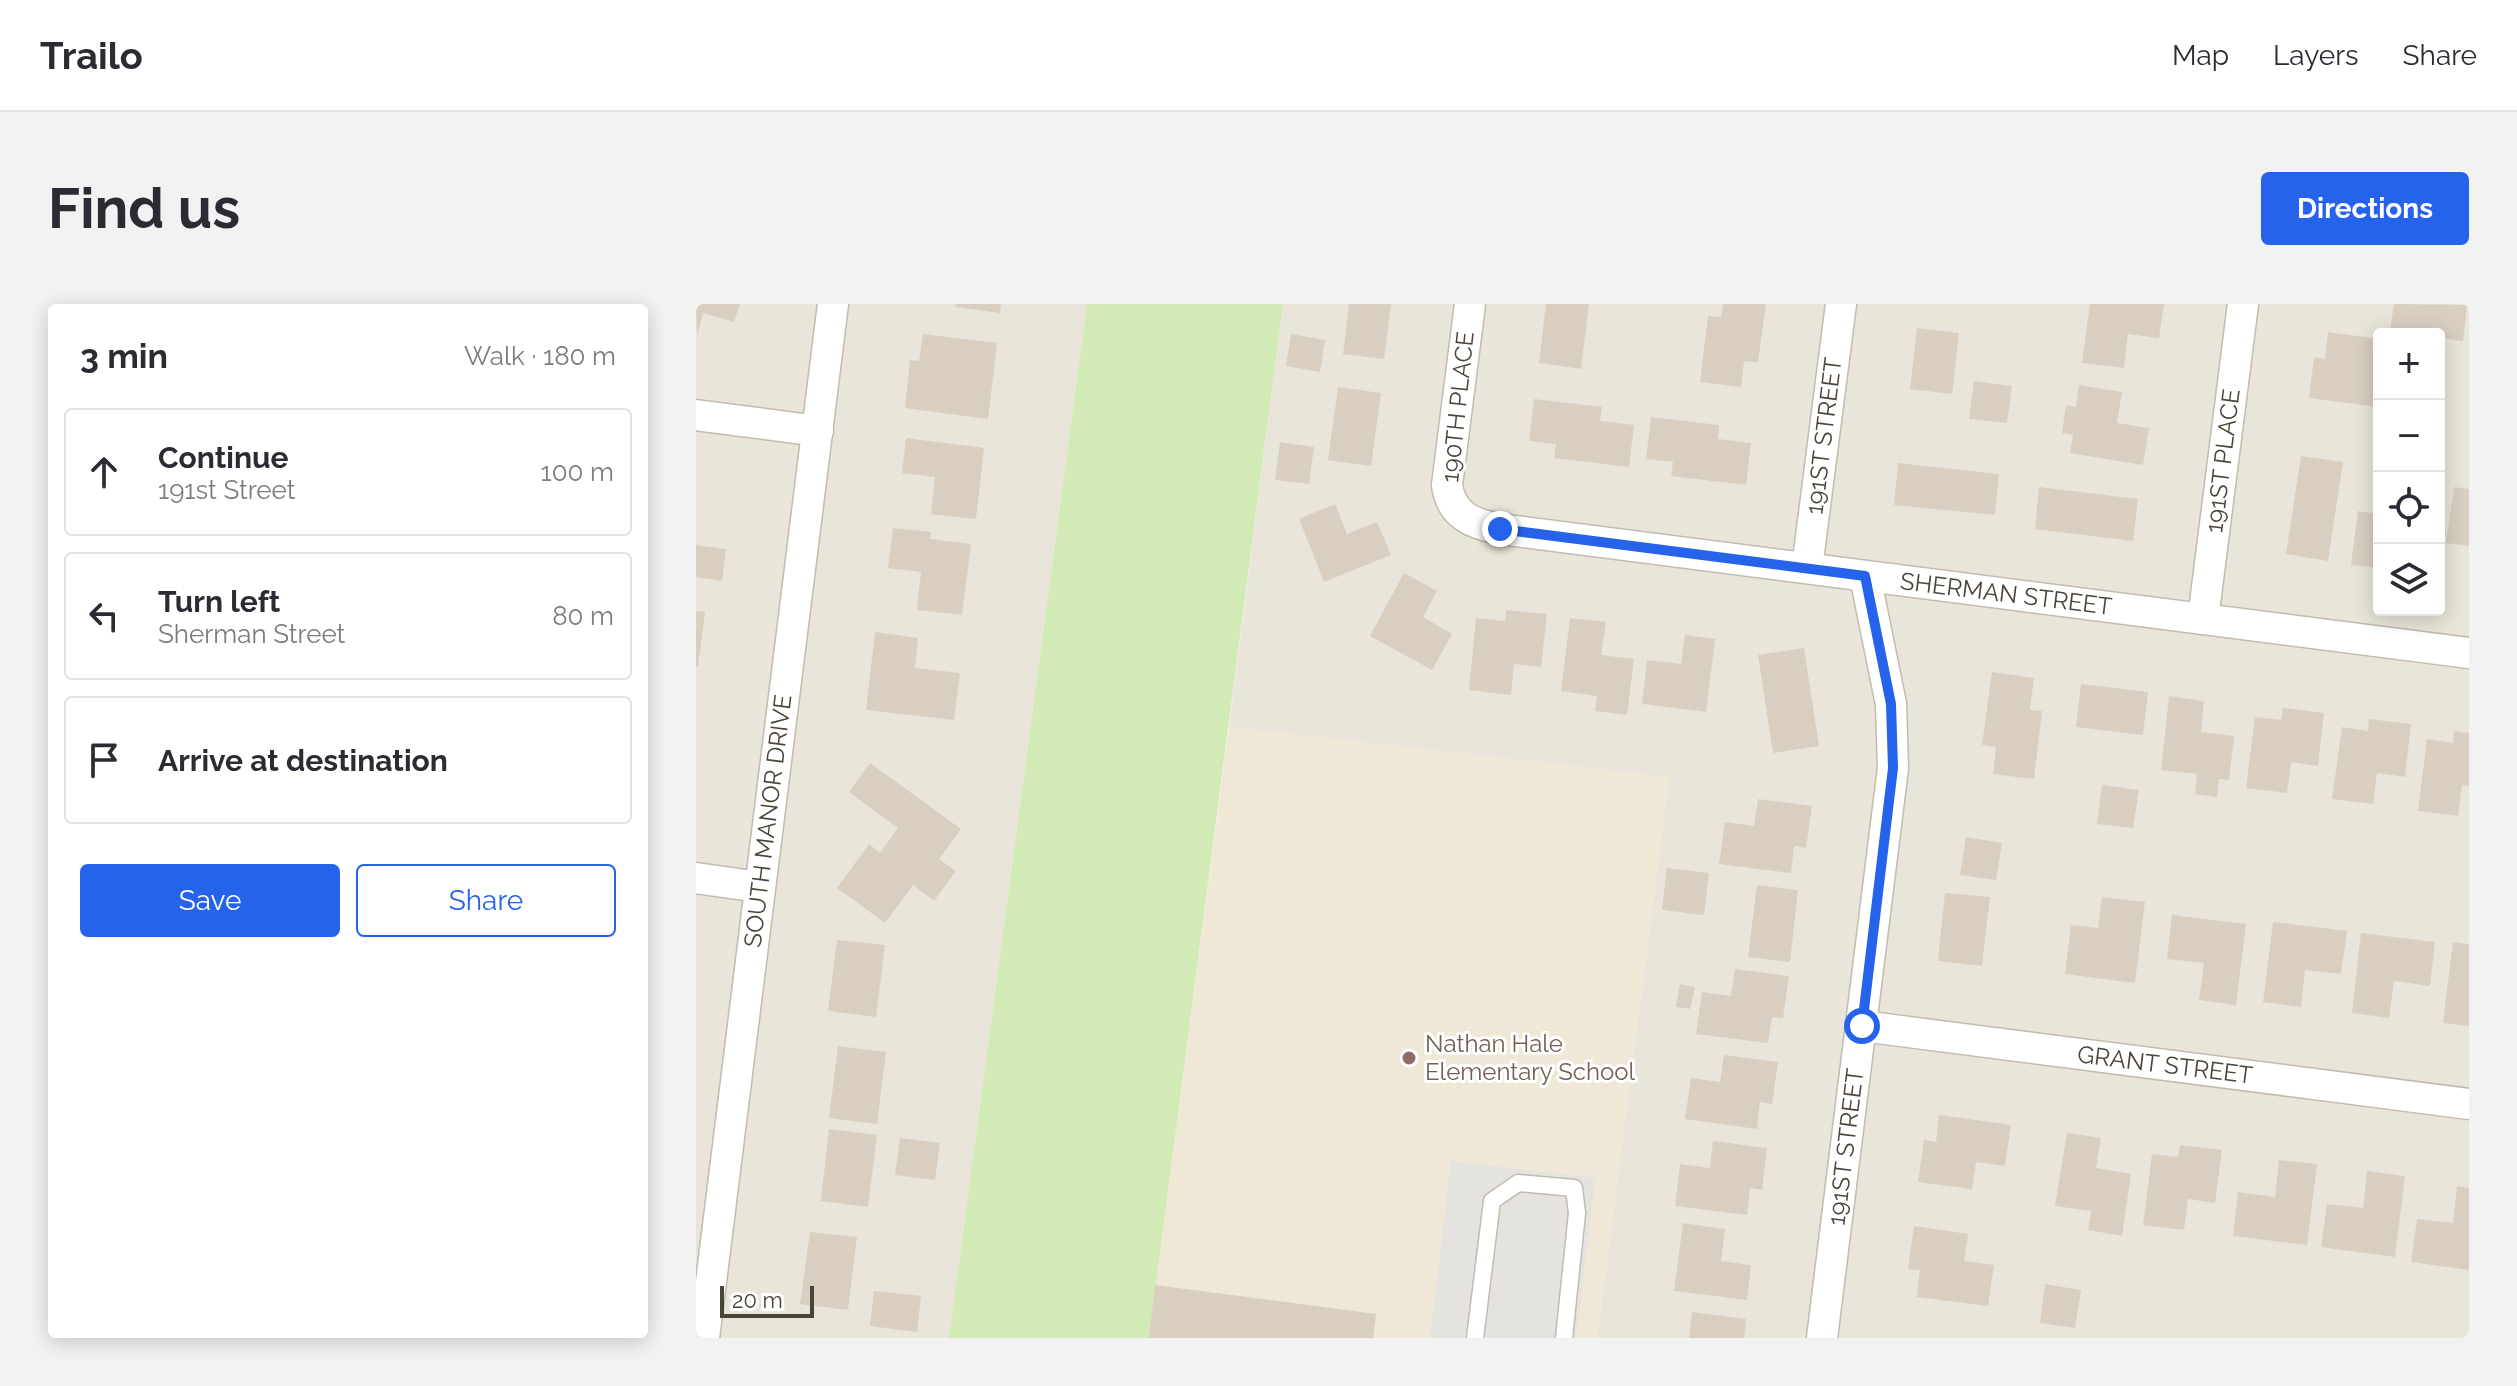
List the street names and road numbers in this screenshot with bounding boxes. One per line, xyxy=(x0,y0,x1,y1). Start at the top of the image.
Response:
street label: 190TH PLACE xyxy=(1435,330,1480,484)
street label: 191ST STREET xyxy=(1799,355,1848,516)
street label: 191ST PLACE xyxy=(2199,387,2246,535)
street label: SHERMAN STREET xyxy=(1898,566,2114,621)
street label: SOUTH MANOR DRIVE xyxy=(738,693,797,949)
street label: GRANT STREET xyxy=(2076,1039,2255,1090)
street label: 191ST STREET xyxy=(1821,1066,1870,1227)

